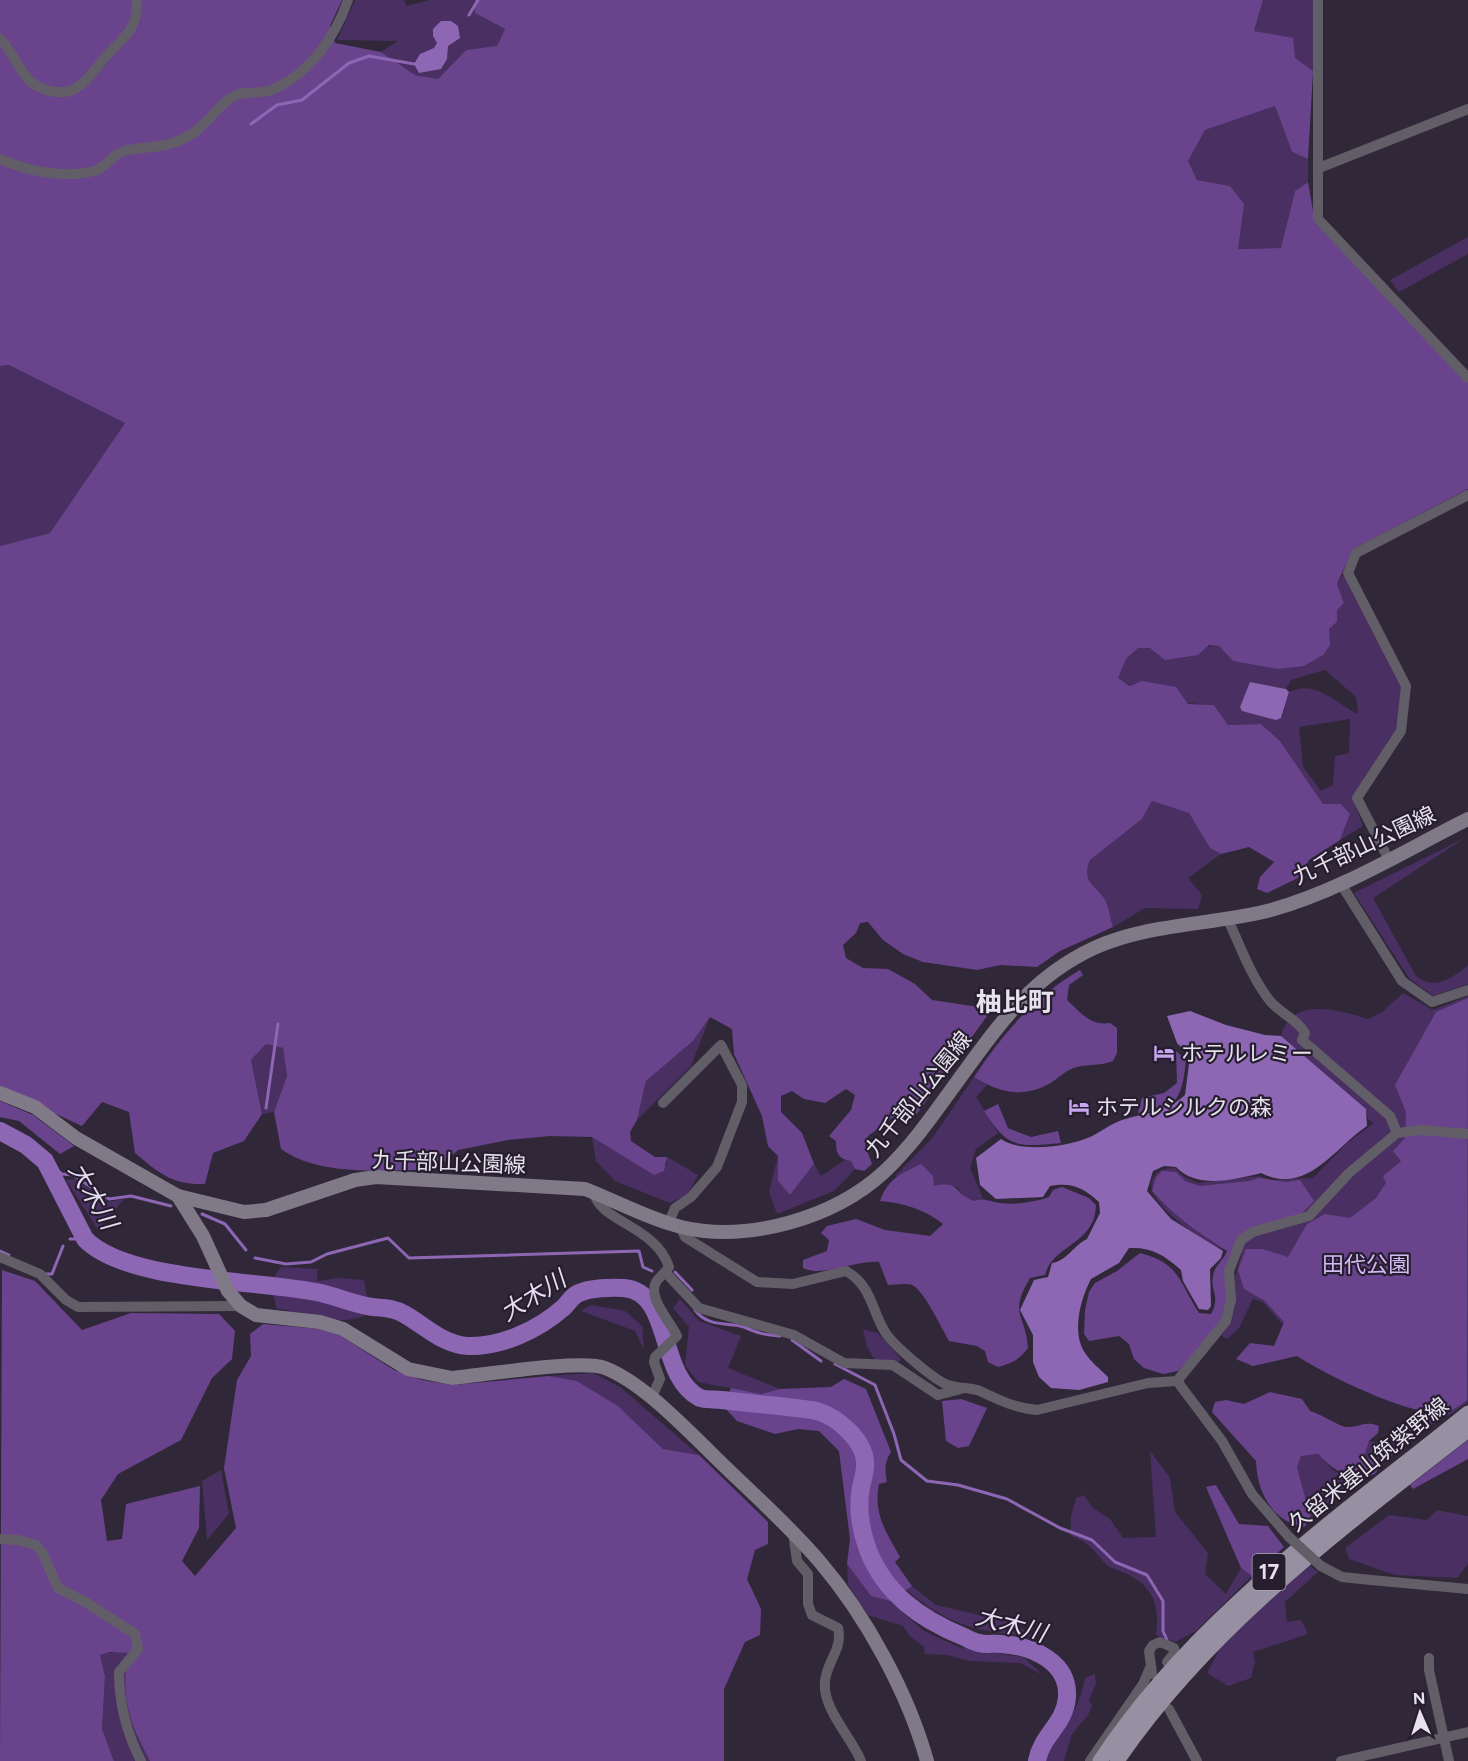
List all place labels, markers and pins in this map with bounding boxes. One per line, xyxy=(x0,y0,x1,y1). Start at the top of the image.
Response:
place label: ホテルレミー xyxy=(1181,1040,1313,1067)
hotel icon: ホテルレミー xyxy=(1152,1041,1176,1065)
place label: ホテルシルクの森 xyxy=(1096,1094,1272,1121)
hotel icon: ホテルシルクの森 xyxy=(1067,1095,1091,1119)

